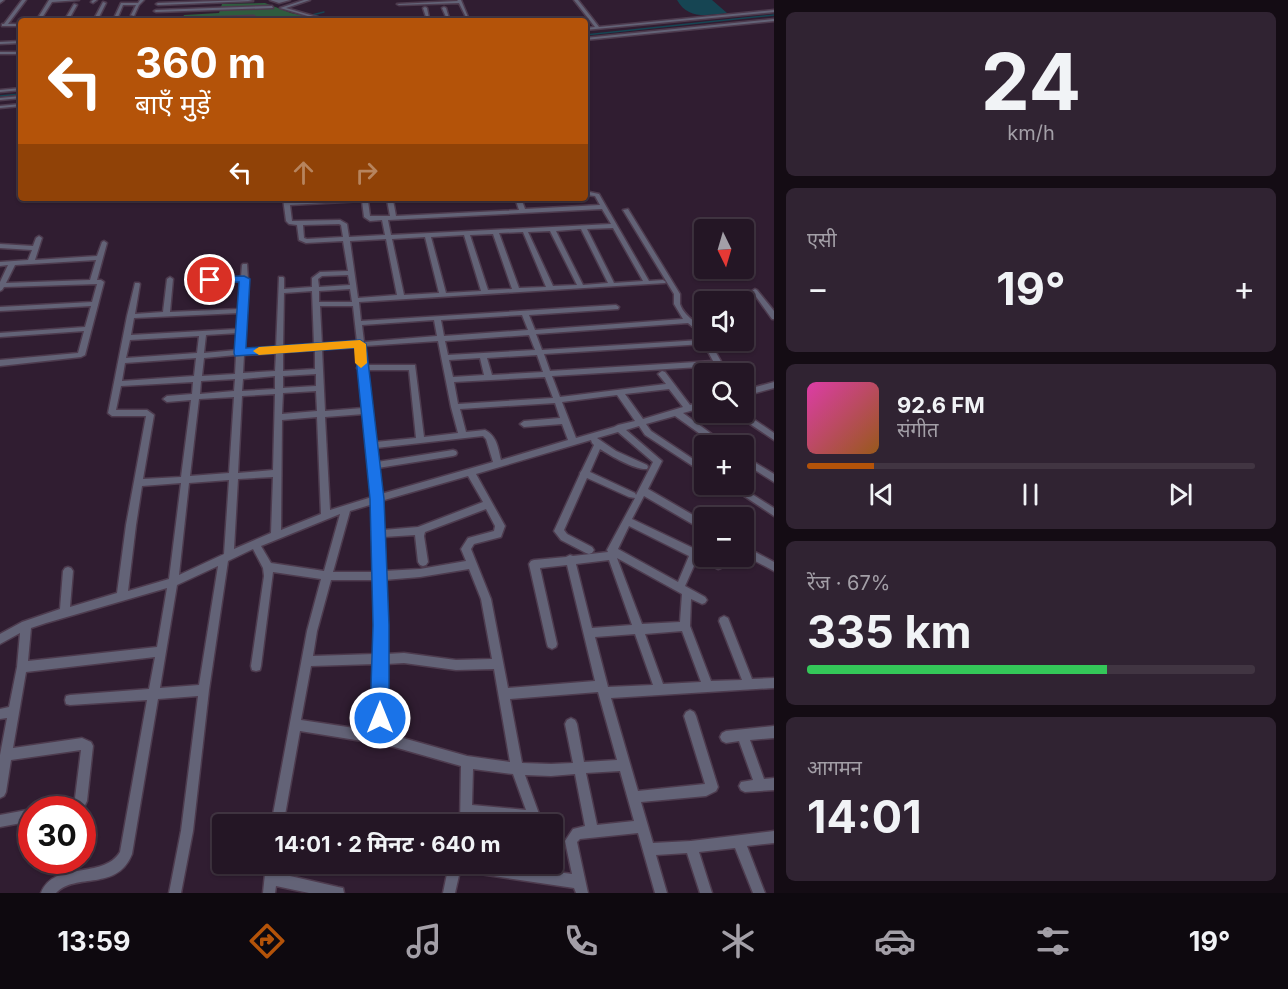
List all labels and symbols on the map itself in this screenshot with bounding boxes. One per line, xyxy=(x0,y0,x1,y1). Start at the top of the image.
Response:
north arrow xyxy=(694,219,754,279)
pin xyxy=(184,254,235,305)
position arrow xyxy=(348,686,412,750)
speed limit sign: 30 xyxy=(18,796,96,874)

